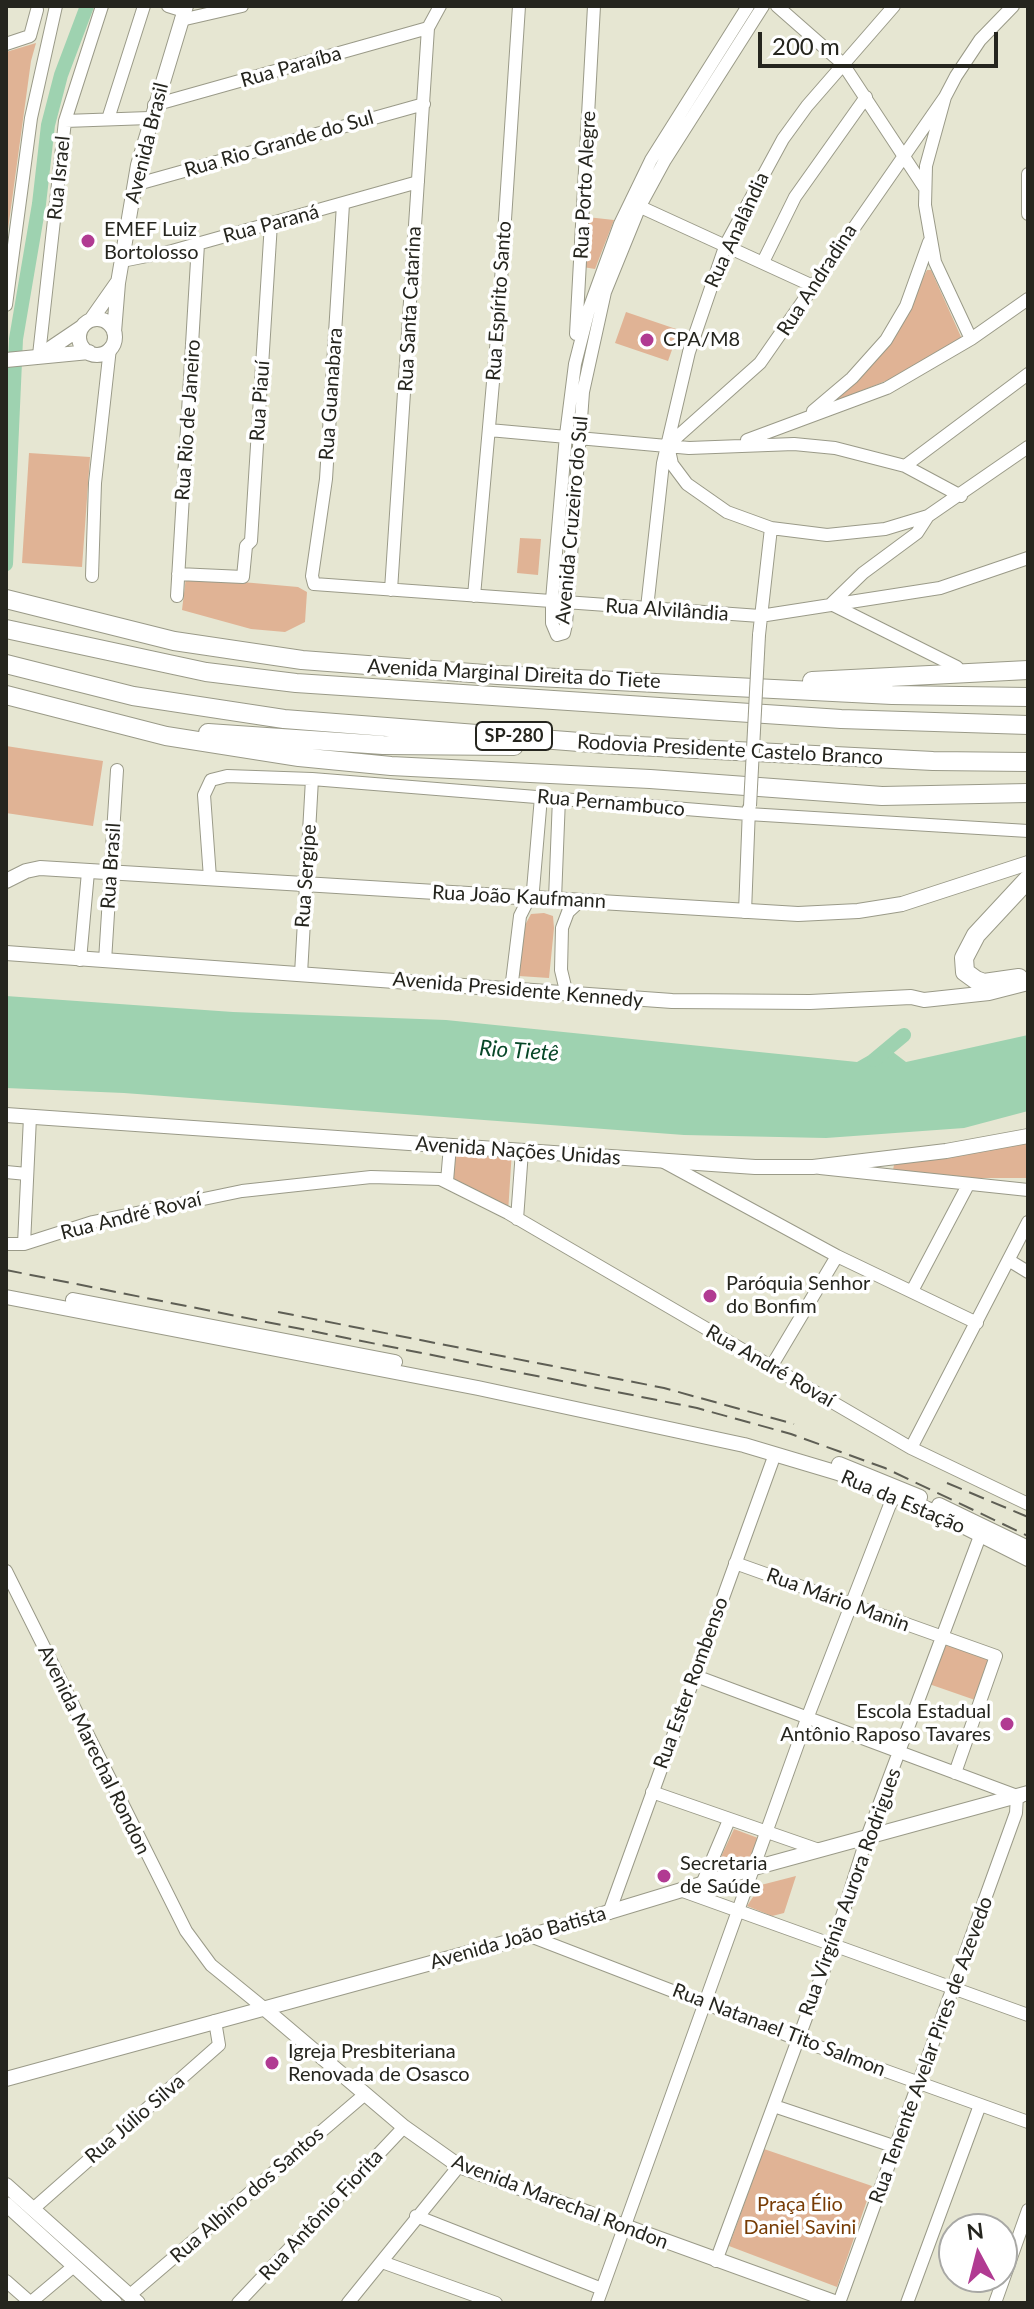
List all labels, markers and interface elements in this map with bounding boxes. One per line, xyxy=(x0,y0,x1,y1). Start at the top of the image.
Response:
scale bar xyxy=(762,16,1002,66)
text: 200 m xyxy=(772,31,840,60)
street label: Rua Paraíba xyxy=(238,41,344,93)
street label: Avenida Brasil xyxy=(120,80,174,206)
street label: Rua Rio Grande do Sul xyxy=(182,105,376,183)
street label: Rua Porto Alegre xyxy=(569,110,601,260)
street label: Rua Israel xyxy=(43,135,75,221)
street label: Rua Analândia xyxy=(700,168,774,292)
street label: Rua Paraná xyxy=(221,200,321,248)
place label: EMEF Luiz Bortolosso xyxy=(104,218,199,265)
street label: Rua Espírito Santo xyxy=(481,220,517,382)
street label: Rua Andradina xyxy=(772,220,862,340)
street label: Rua Santa Catarina xyxy=(394,226,426,392)
marker: EMEF Luiz Bortolosso xyxy=(79,232,97,250)
street label: Rua Guanabara xyxy=(314,327,348,461)
place label: CPA/M8 xyxy=(663,328,740,352)
marker: CPA/M8 xyxy=(638,331,656,349)
street label: Rua Rio de Janeiro xyxy=(170,339,206,501)
street label: Rua Piauí xyxy=(245,360,275,442)
street label: Avenida Cruzeiro do Sul xyxy=(551,415,593,625)
street label: Rua Alvilândia xyxy=(605,594,729,626)
street label: Avenida Marginal Direita do Tiete xyxy=(367,654,661,694)
road number: SP-280 xyxy=(476,722,552,750)
street label: Rodovia Presidente Castelo Branco xyxy=(576,730,884,770)
street label: Rua Pernambuco xyxy=(536,785,686,821)
street label: Rua Brasil xyxy=(96,822,126,910)
street label: Rua Sergipe xyxy=(290,823,322,929)
street label: Rua João Kaufmann xyxy=(431,880,607,914)
street label: Avenida Presidente Kennedy xyxy=(392,967,644,1013)
water label: Rio Tietê xyxy=(478,1035,560,1067)
street label: Avenida Nações Unidas xyxy=(415,1132,621,1170)
street label: Rua André Rovaí xyxy=(58,1187,204,1245)
place label: Paróquia Senhor do Bonfim xyxy=(726,1272,870,1319)
marker: Paróquia Senhor do Bonfim xyxy=(701,1287,719,1305)
street label: Rua André Rovaí xyxy=(701,1319,839,1413)
street label: Rua da Estação xyxy=(837,1465,969,1539)
street label: Rua Mário Manin xyxy=(763,1563,913,1637)
street label: Rua Ester Rombenso xyxy=(649,1594,733,1772)
street label: Avenida Marechal Rondon xyxy=(33,1641,155,1859)
place label: Escola Estadual Antônio Raposo Tavares xyxy=(780,1700,991,1747)
marker: Escola Estadual Antônio Raposo Tavares xyxy=(998,1715,1016,1733)
street label: Rua Virgínia Aurora Rodrigues xyxy=(794,1765,906,2019)
place label: Secretaria de Saúde xyxy=(680,1852,767,1899)
marker: Secretaria de Saúde xyxy=(655,1867,673,1885)
street label: Rua Tenente Avelar Pires de Azevedo xyxy=(864,1893,998,2207)
street label: Avenida João Batista xyxy=(427,1901,609,1975)
street label: Rua Natanael Tito Salmon xyxy=(669,1978,889,2082)
place label: Igreja Presbiteriana Renovada de Osasco xyxy=(288,2040,470,2087)
marker: Igreja Presbiteriana Renovada de Osasco xyxy=(263,2054,281,2072)
street label: Rua Júlio Silva xyxy=(80,2069,190,2169)
street label: Rua Albino dos Santos xyxy=(165,2122,329,2268)
street label: Rua Antônio Fiorita xyxy=(254,2145,388,2285)
street label: Avenida Marechal Rondon xyxy=(448,2150,672,2254)
park label: Praça Élio Daniel Savini xyxy=(744,2193,856,2240)
north arrow xyxy=(938,2213,1018,2293)
text: N xyxy=(965,2216,985,2245)

